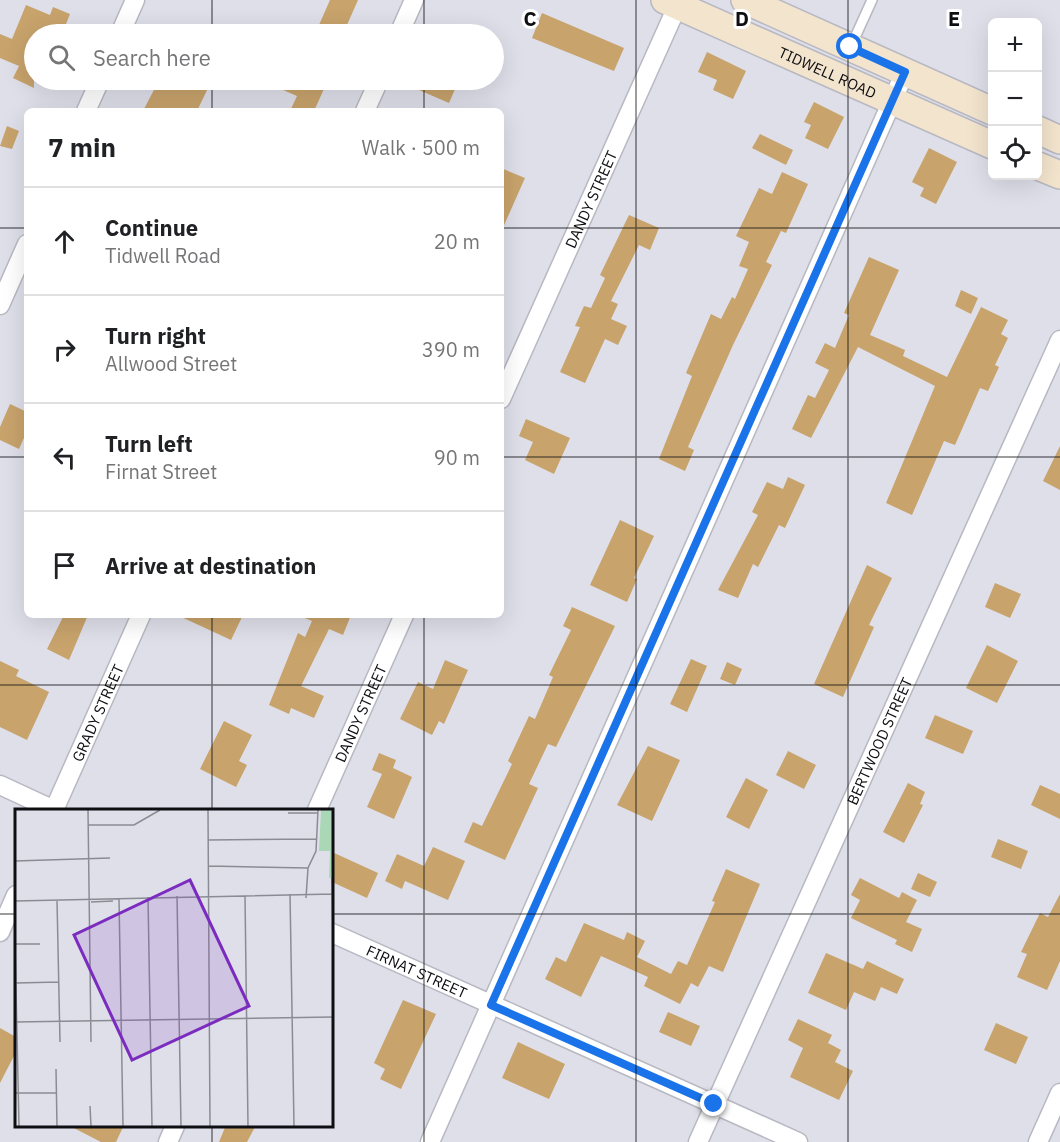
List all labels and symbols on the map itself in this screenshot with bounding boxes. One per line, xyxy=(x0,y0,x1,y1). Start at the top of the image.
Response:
text: C xyxy=(523,5,537,32)
text: D xyxy=(735,5,749,32)
text: E xyxy=(948,5,960,32)
route start xyxy=(836,33,862,59)
street label: TIDWELL ROAD xyxy=(776,42,879,102)
street label: DANDY STREET xyxy=(560,147,621,251)
street label: GRADY STREET xyxy=(67,661,128,764)
street label: DANDY STREET xyxy=(330,661,390,765)
street label: BERTWOOD STREET xyxy=(842,674,916,808)
inset map xyxy=(15,809,333,1127)
street label: FIRNAT STREET xyxy=(364,940,470,1002)
route end xyxy=(700,1090,726,1116)

